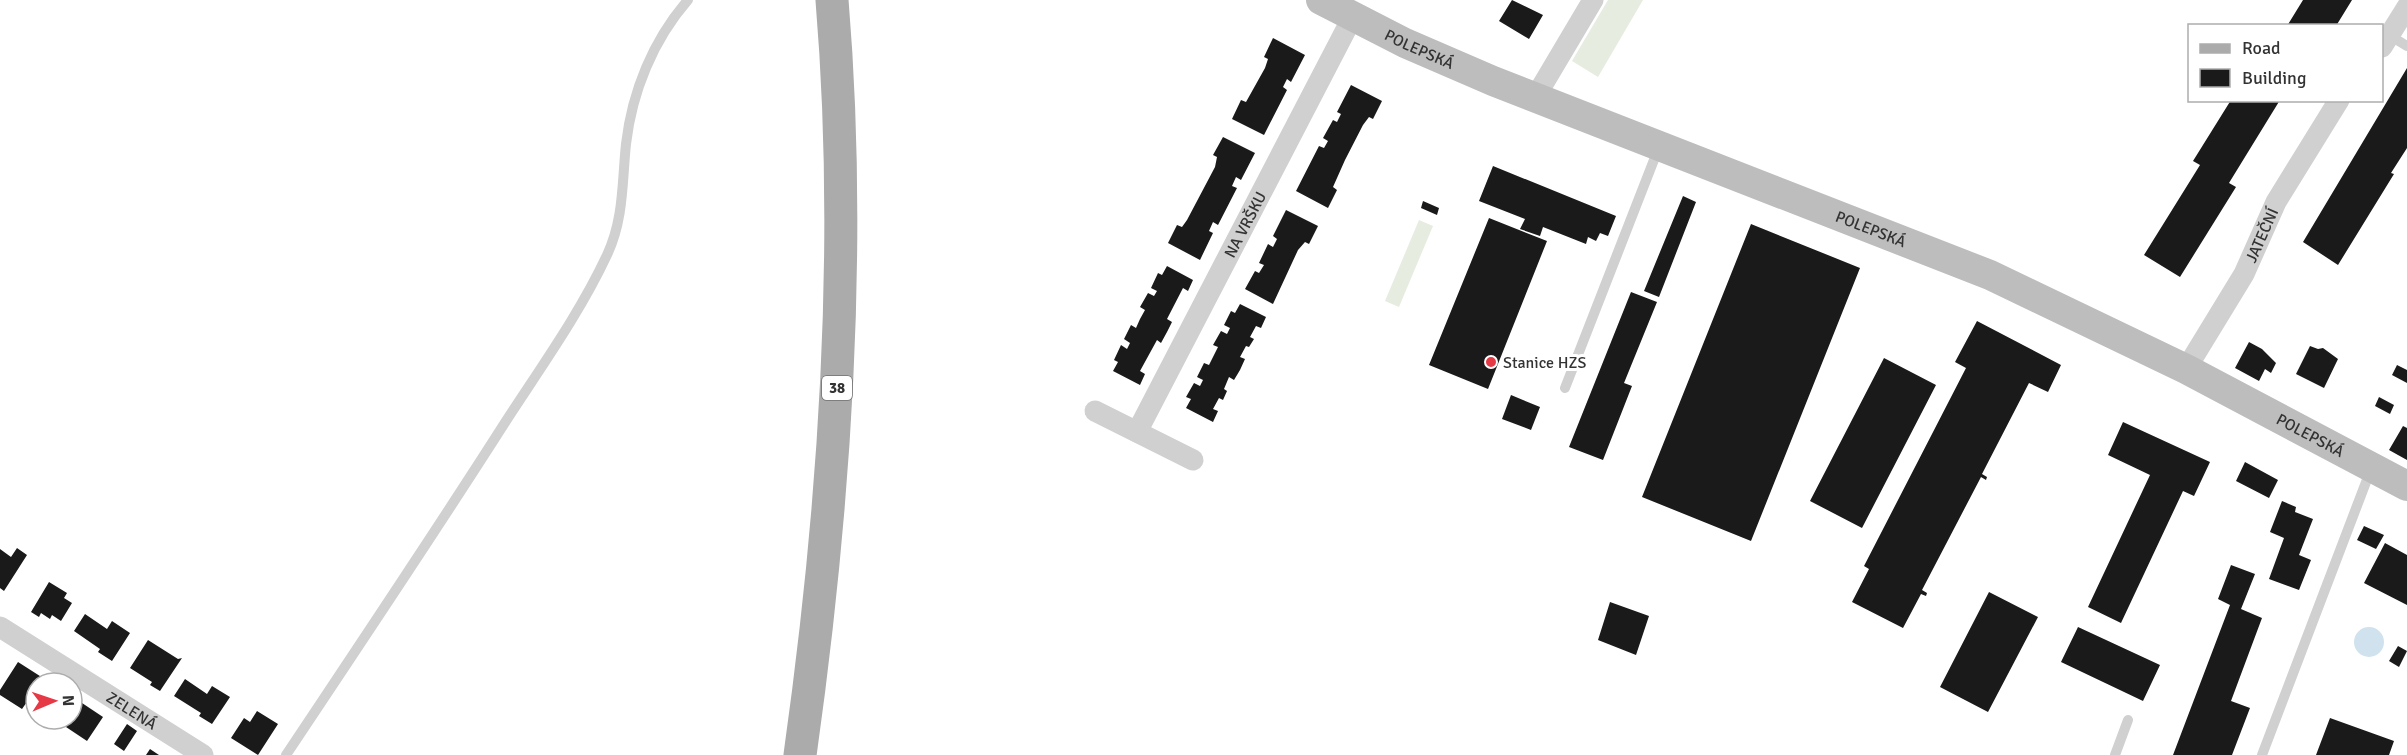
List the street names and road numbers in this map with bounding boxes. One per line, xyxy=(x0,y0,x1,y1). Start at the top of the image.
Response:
street label: POLEPSKÁ xyxy=(1381,25,1457,74)
street label: NA VRŠKU xyxy=(1220,188,1271,261)
street label: JATEČNÍ xyxy=(2241,205,2283,266)
street label: POLEPSKÁ xyxy=(1832,207,1909,252)
road number: 38 xyxy=(822,376,852,400)
street label: POLEPSKÁ xyxy=(2273,410,2348,462)
street label: ZELENÁ xyxy=(102,688,161,735)

